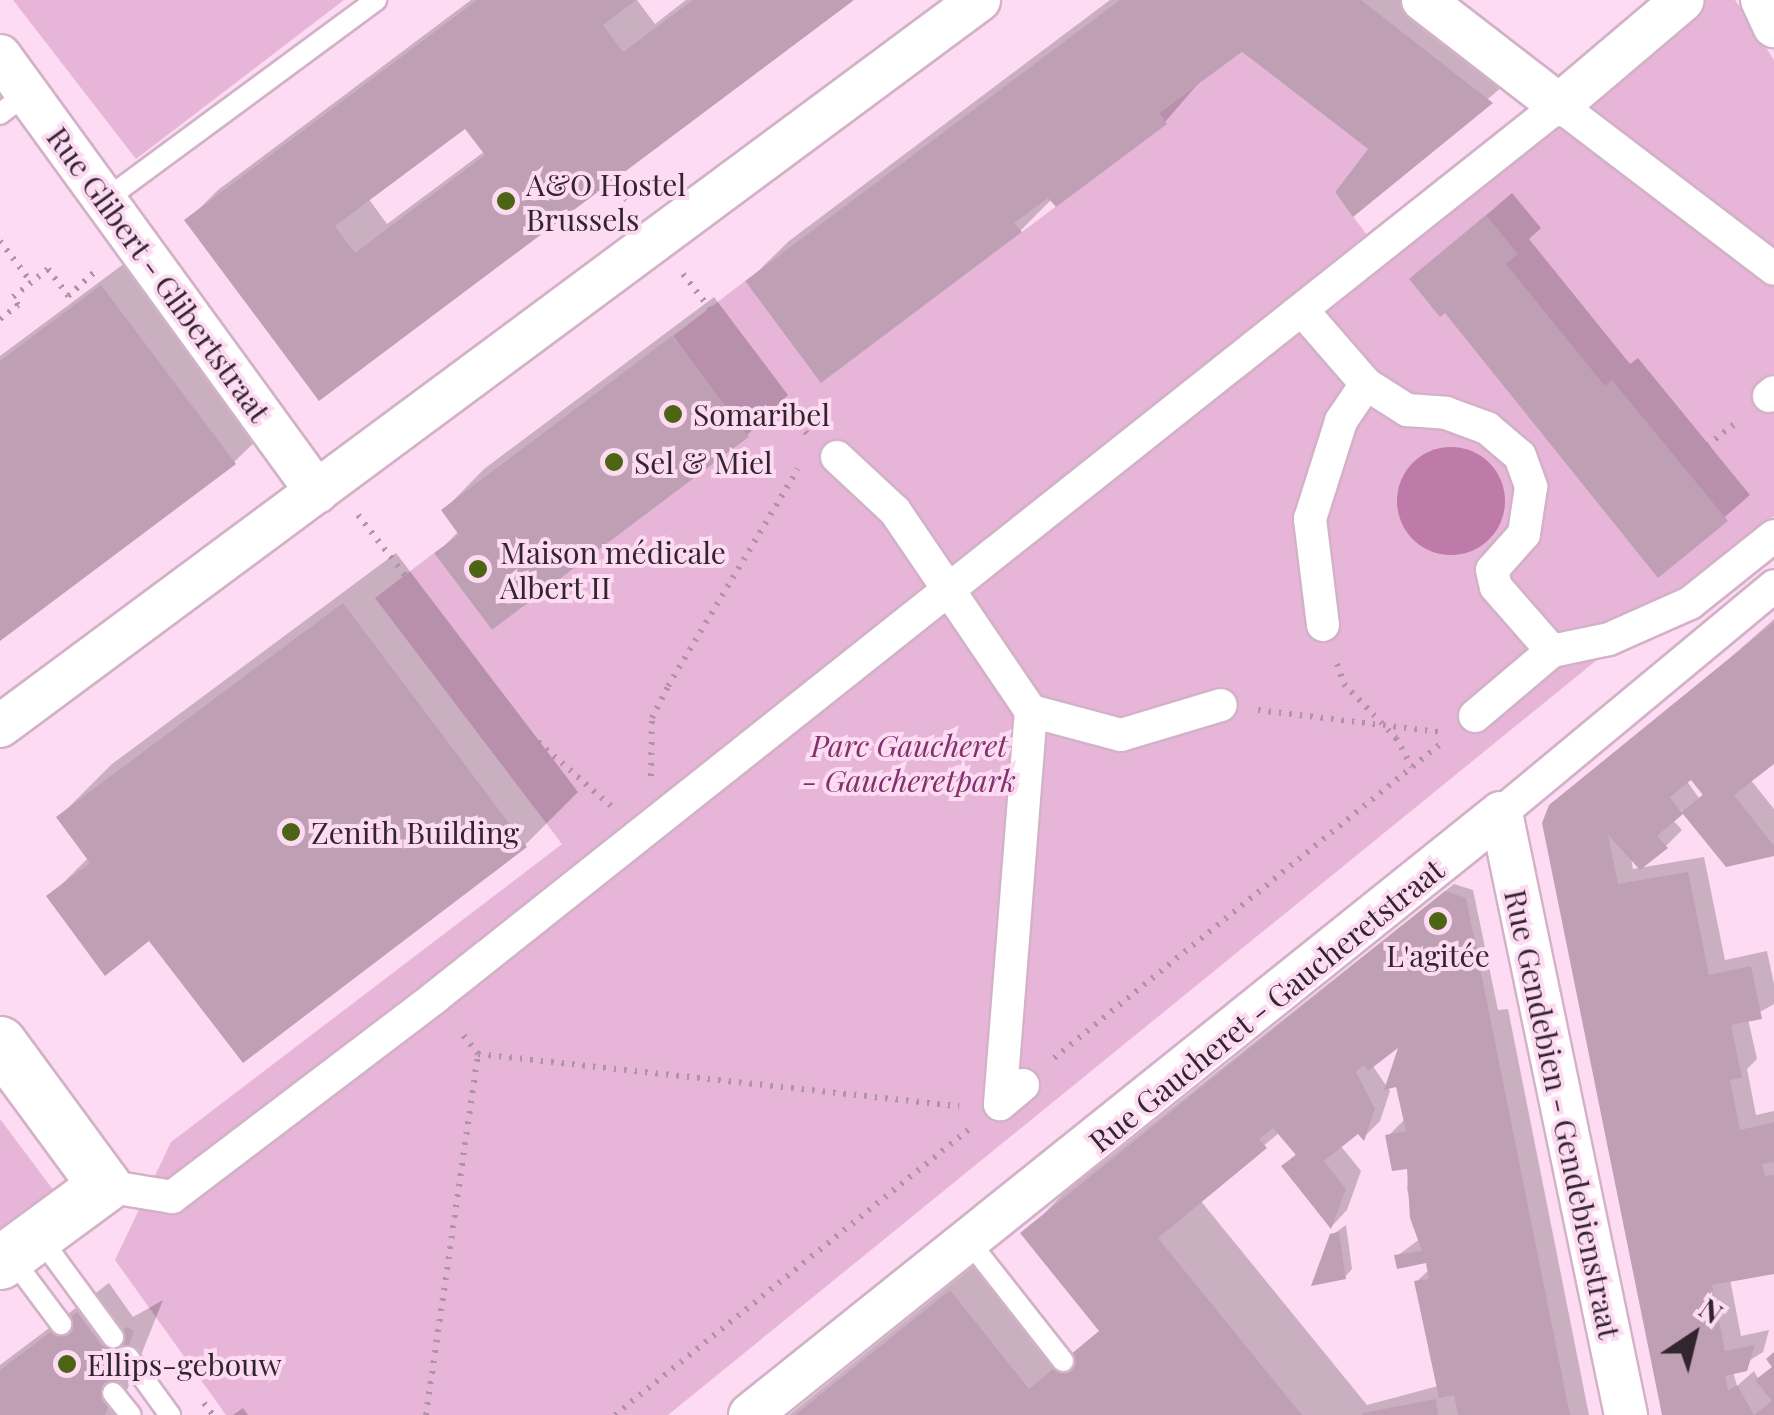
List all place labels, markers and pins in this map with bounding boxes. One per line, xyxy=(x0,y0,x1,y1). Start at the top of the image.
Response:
place label: A&O Hostel Brussels xyxy=(526,166,686,236)
marker: A&O Hostel Brussels xyxy=(495,190,517,212)
place label: Somaribel xyxy=(693,396,830,432)
marker: Somaribel xyxy=(662,403,684,425)
place label: Sel & Miel xyxy=(634,444,773,480)
marker: Sel & Miel xyxy=(603,451,625,473)
place label: Maison médicale Albert II xyxy=(500,534,726,604)
marker: Maison médicale Albert II xyxy=(465,556,491,582)
place label: Zenith Building xyxy=(311,814,519,850)
marker: Zenith Building xyxy=(280,821,302,843)
marker: L'agitée xyxy=(1427,910,1449,932)
place label: L'agitée xyxy=(1386,937,1490,973)
place label: Ellips-gebouw xyxy=(87,1346,282,1382)
marker: Ellips-gebouw xyxy=(56,1353,78,1375)

